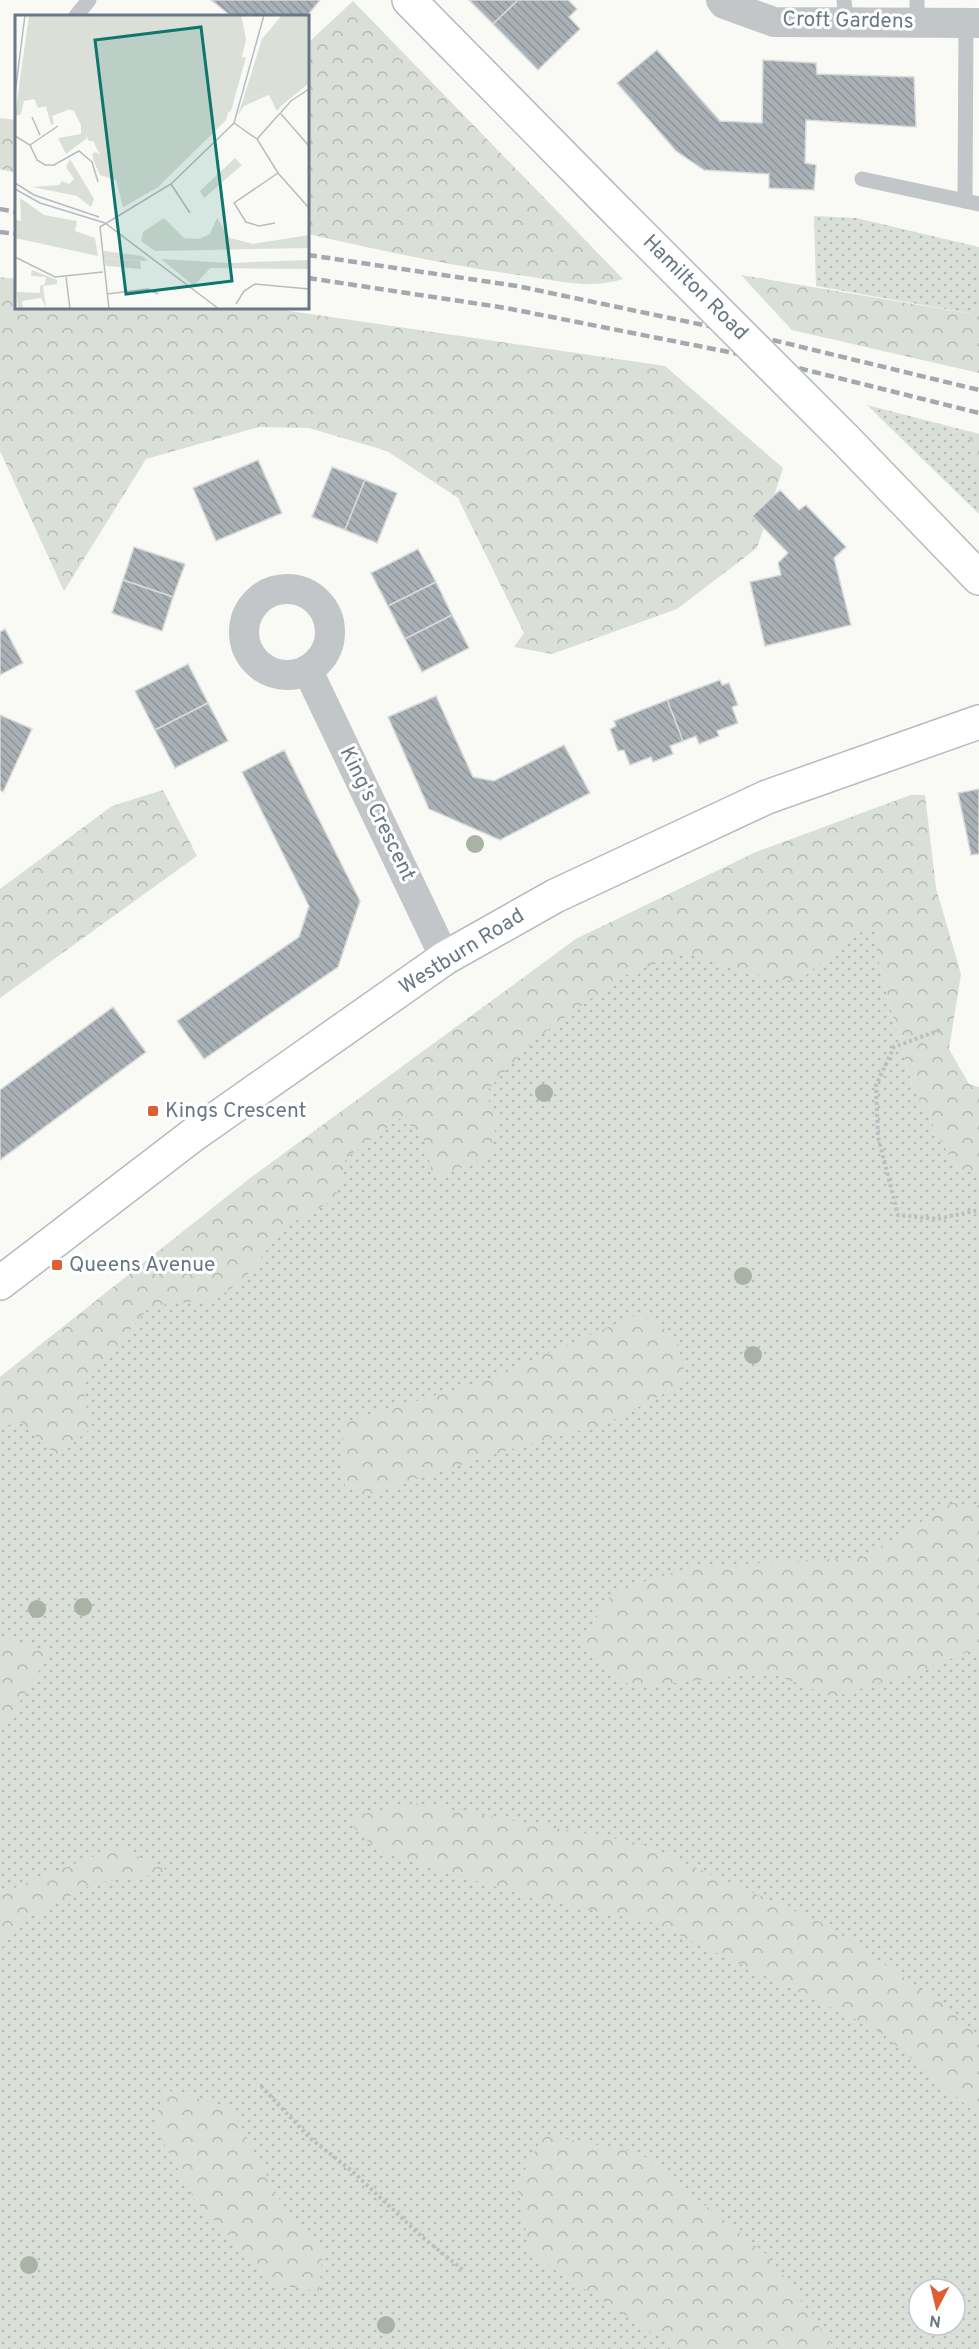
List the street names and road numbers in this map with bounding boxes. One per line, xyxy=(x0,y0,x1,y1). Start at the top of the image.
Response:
street label: Croft Gardens xyxy=(782,6,914,36)
street label: Hamilton Road xyxy=(636,229,754,347)
street label: King's Crescent xyxy=(333,742,421,886)
street label: Westburn Road xyxy=(394,903,530,1001)

